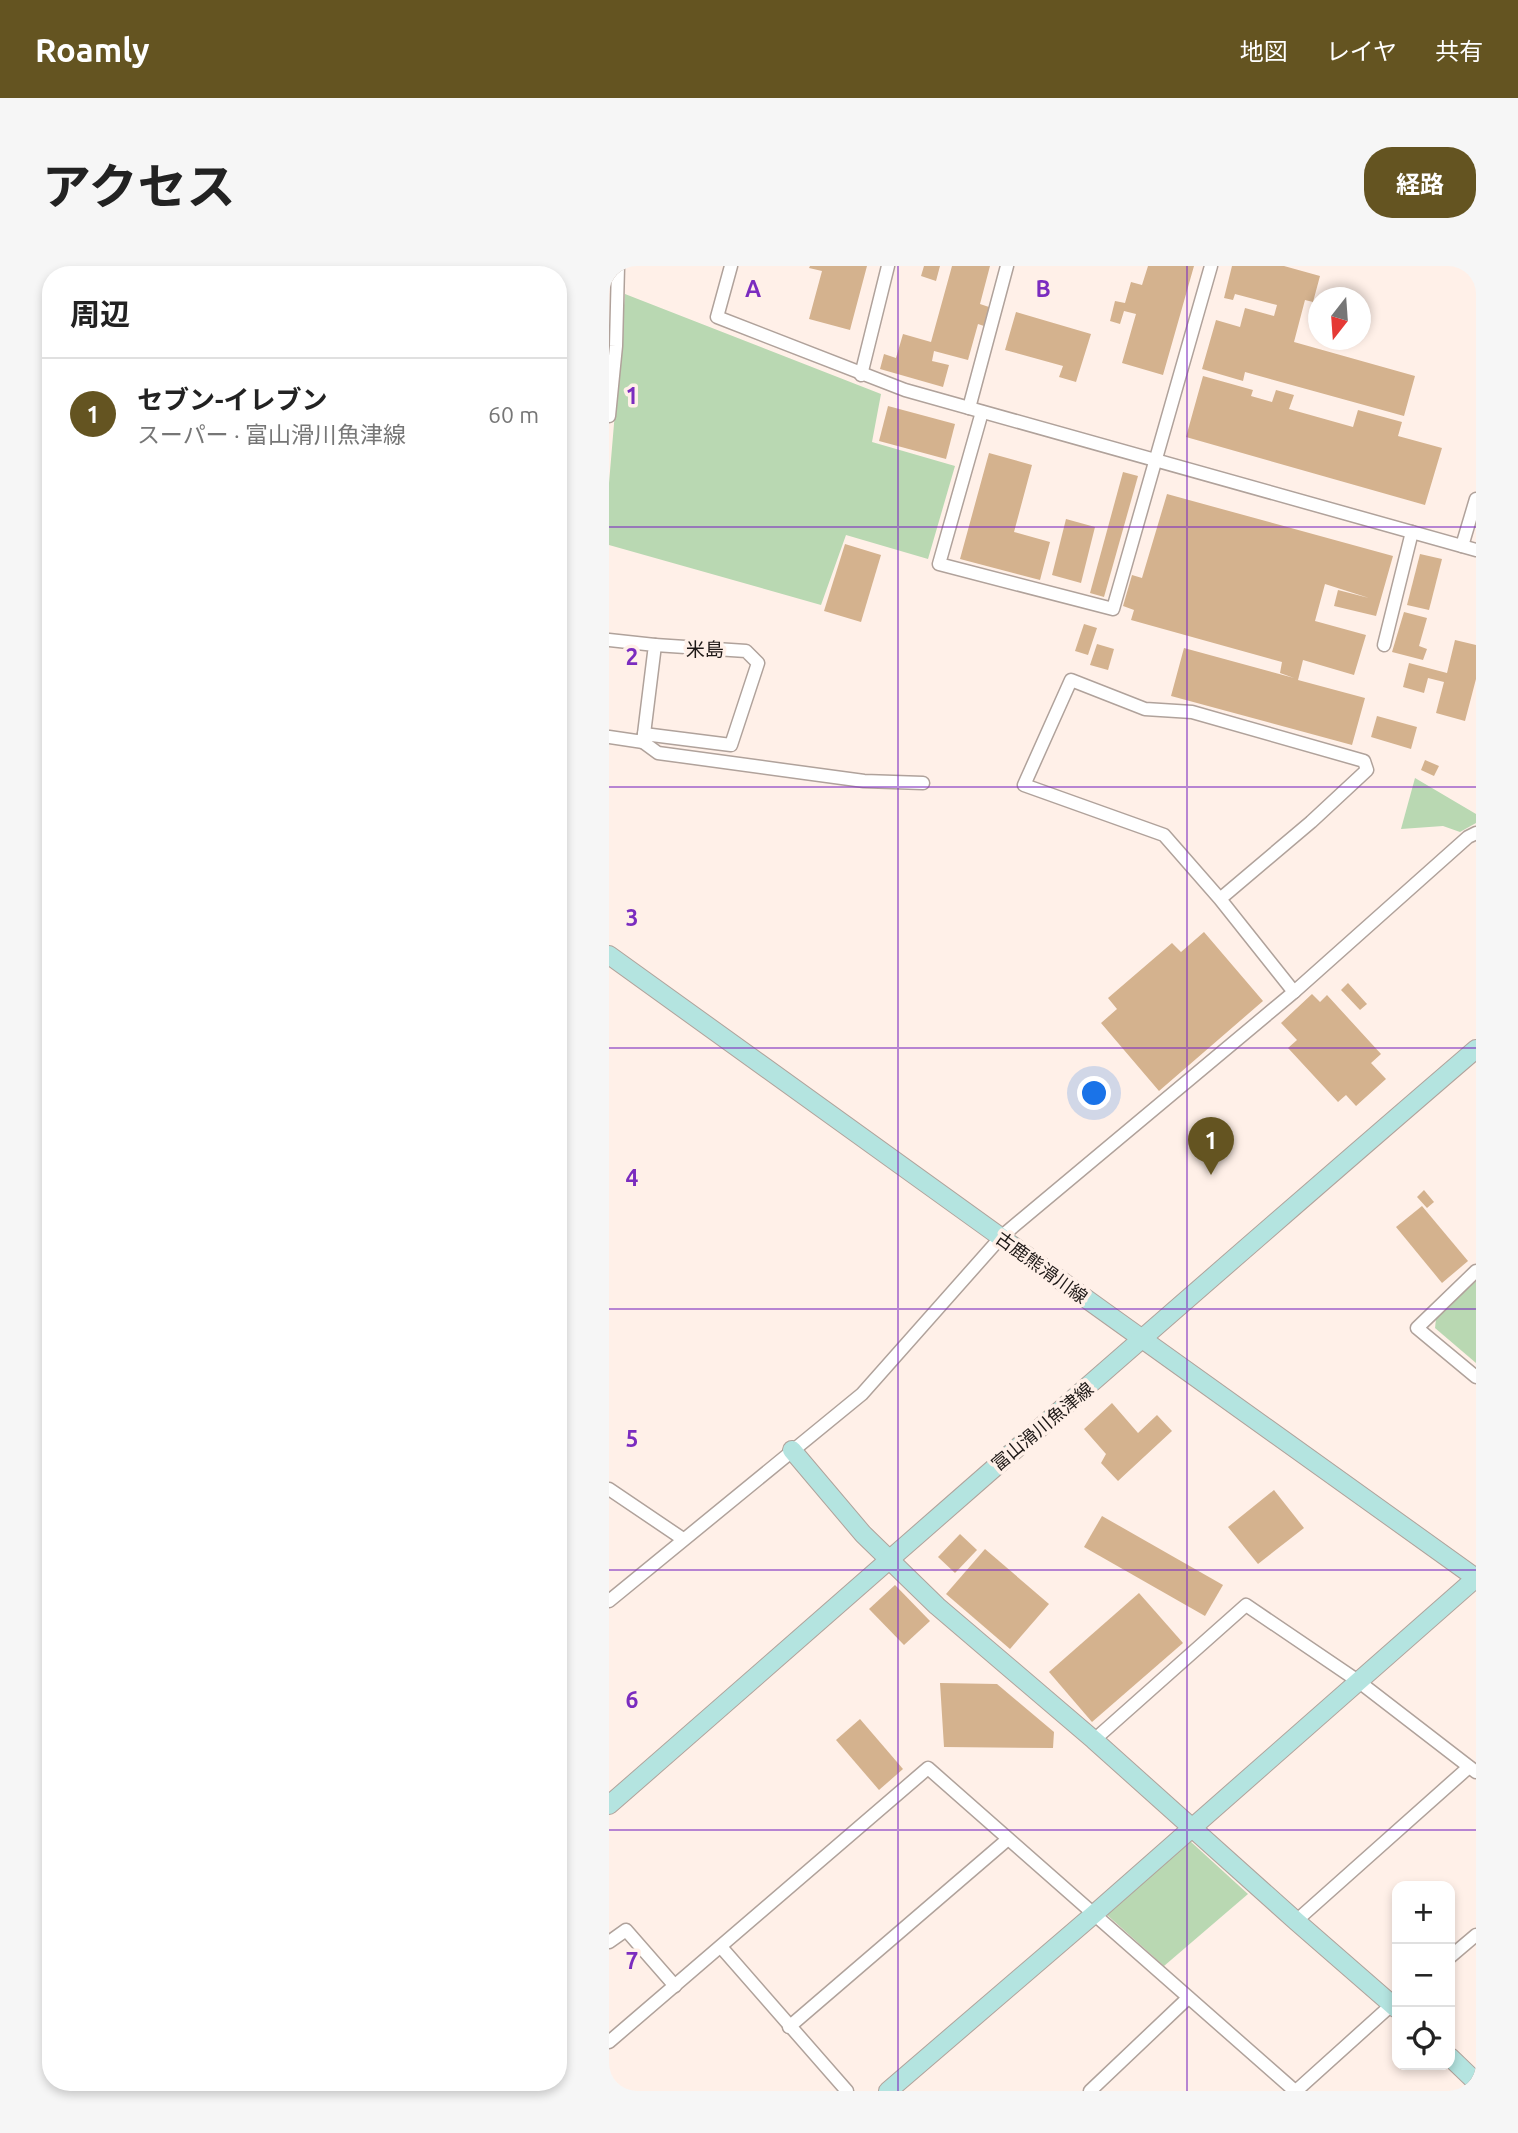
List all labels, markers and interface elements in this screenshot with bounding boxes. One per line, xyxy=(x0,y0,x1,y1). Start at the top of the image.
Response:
text: Roamly xyxy=(35,31,149,68)
text: 地図 xyxy=(1240,38,1288,65)
text: レイヤ xyxy=(1326,38,1397,65)
text: 共有 xyxy=(1435,38,1483,65)
button: 経路 xyxy=(1364,147,1476,218)
text: アクセス xyxy=(42,158,236,213)
text: A xyxy=(745,276,761,301)
text: B xyxy=(1035,276,1051,301)
north arrow xyxy=(1308,287,1371,350)
text: 周辺 xyxy=(70,297,130,331)
text: 1 xyxy=(626,383,638,408)
text: セブン-イレブン xyxy=(137,385,328,414)
text: 1 xyxy=(87,402,99,427)
text: 60 m xyxy=(488,402,539,427)
text: スーパー · 富山滑川魚津線 xyxy=(137,422,406,447)
district label: 米島 xyxy=(686,638,724,660)
text: 2 xyxy=(626,644,638,669)
text: 3 xyxy=(626,905,638,930)
your location xyxy=(1077,1076,1111,1110)
pin: 1 xyxy=(1188,1117,1234,1175)
text: 4 xyxy=(626,1165,639,1190)
street label: 古鹿熊滑川線 xyxy=(992,1227,1092,1307)
street label: 富山滑川魚津線 xyxy=(987,1378,1097,1474)
text: 5 xyxy=(626,1426,638,1451)
text: 6 xyxy=(626,1687,639,1712)
map controls xyxy=(1392,1881,1455,2070)
button: + xyxy=(1392,1881,1455,1944)
button: − xyxy=(1392,1944,1455,2007)
text: 7 xyxy=(626,1948,638,1973)
button: locate xyxy=(1392,2007,1455,2070)

